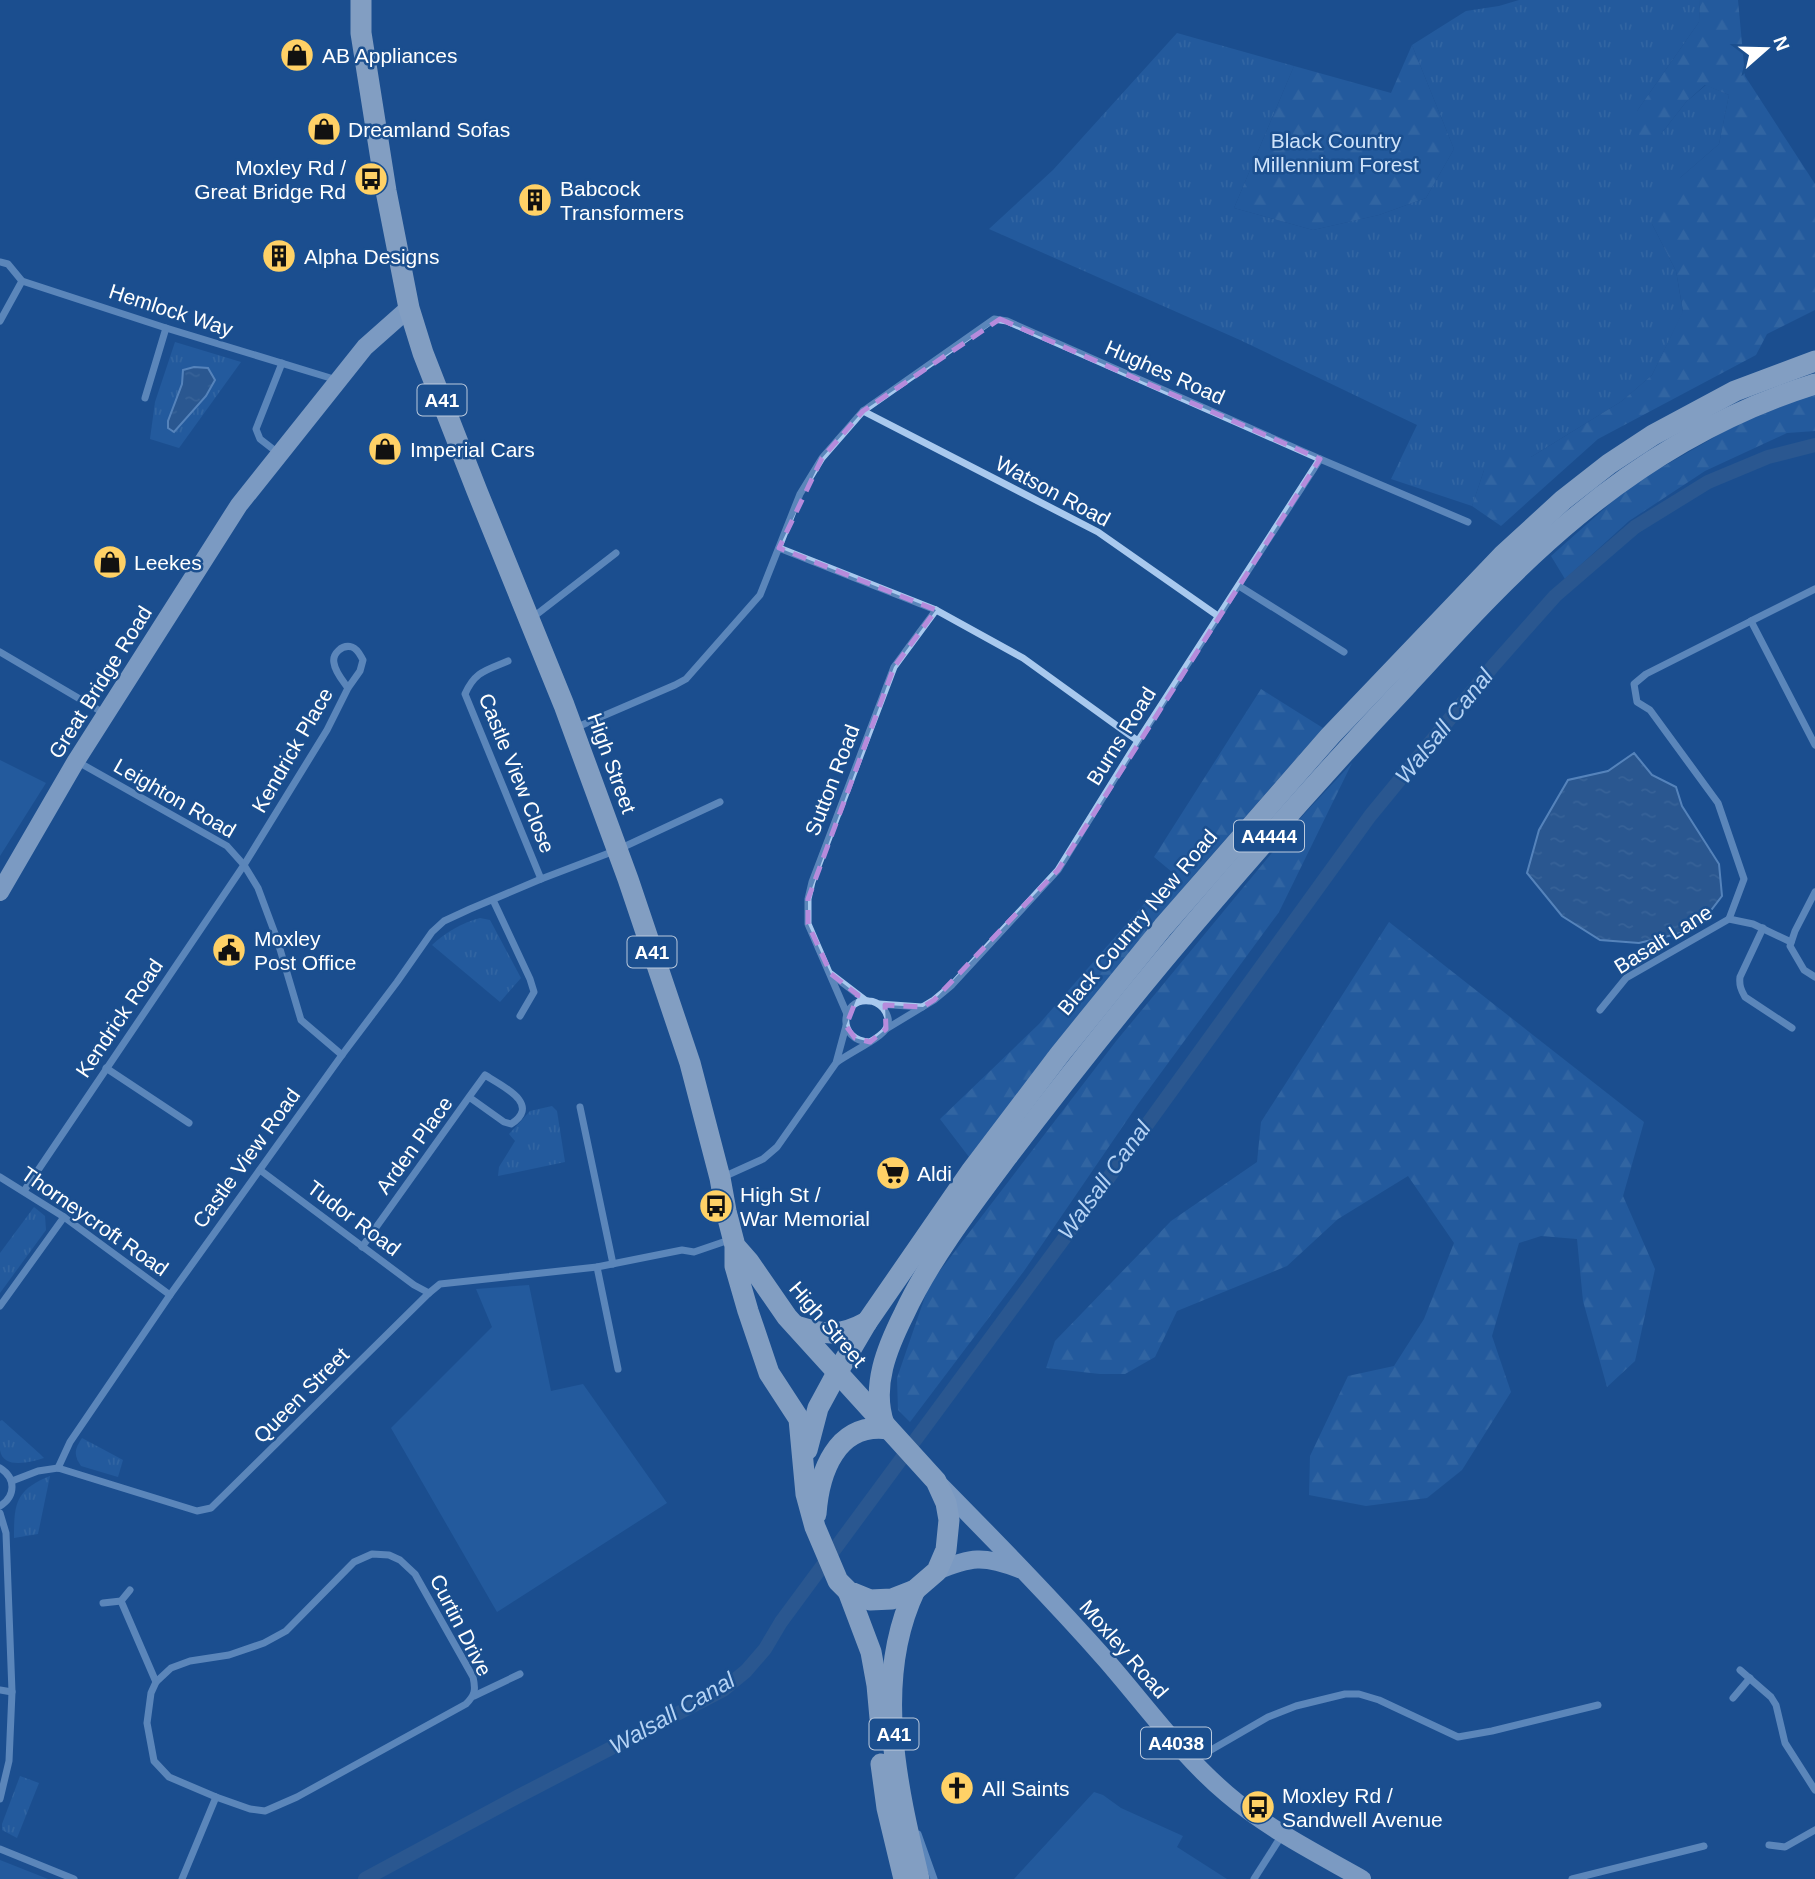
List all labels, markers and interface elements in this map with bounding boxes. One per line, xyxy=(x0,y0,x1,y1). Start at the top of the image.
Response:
north arrow xyxy=(1731,14,1801,84)
text: N xyxy=(1769,33,1794,53)
shop icon: AB Appliances xyxy=(278,36,316,74)
place label: AB Appliances xyxy=(322,44,457,67)
shop icon: Dreamland Sofas xyxy=(305,110,343,148)
place label: Dreamland Sofas xyxy=(348,118,510,141)
park label: Black Country Millennium Forest xyxy=(1253,129,1419,176)
place label: Moxley Rd / Great Bridge Rd xyxy=(194,156,346,203)
bus stop icon: Moxley Rd / Great Bridge Rd xyxy=(352,160,390,198)
place label: Babcock Transformers xyxy=(560,177,684,224)
building icon: Babcock Transformers xyxy=(516,181,554,219)
building icon: Alpha Designs xyxy=(260,237,298,275)
place label: Alpha Designs xyxy=(304,245,439,268)
street label: Hemlock Way xyxy=(106,279,236,341)
street label: Hughes Road xyxy=(1102,335,1228,409)
road number: A41 xyxy=(418,384,466,416)
shop icon: Imperial Cars xyxy=(366,430,404,468)
place label: Imperial Cars xyxy=(410,438,535,461)
street label: Watson Road xyxy=(992,451,1114,531)
shop icon: Leekes xyxy=(91,543,129,581)
place label: Leekes xyxy=(134,551,202,574)
street label: Great Bridge Road xyxy=(44,602,156,762)
water label: Walsall Canal xyxy=(1390,663,1499,789)
street label: Burns Road xyxy=(1082,683,1160,789)
street label: Kendrick Place xyxy=(247,684,337,816)
street label: Castle View Close xyxy=(474,690,560,856)
street label: High Street xyxy=(583,710,641,816)
street label: Sutton Road xyxy=(800,721,864,839)
street label: Leighton Road xyxy=(110,754,240,842)
road number: A4444 xyxy=(1234,820,1304,852)
street label: Black Country New Road xyxy=(1053,825,1221,1019)
street label: Basalt Lane xyxy=(1610,900,1716,978)
place label: Moxley Post Office xyxy=(254,927,356,974)
public building icon: Moxley Post Office xyxy=(210,931,248,969)
road number: A41 xyxy=(628,936,676,968)
street label: Kendrick Road xyxy=(71,954,167,1082)
street label: Castle View Road xyxy=(188,1084,304,1232)
street label: Arden Place xyxy=(371,1092,457,1198)
water label: Walsall Canal xyxy=(1052,1115,1156,1244)
supermarket icon: Aldi xyxy=(874,1154,912,1192)
street label: Thorneycroft Road xyxy=(17,1162,173,1280)
place label: Aldi xyxy=(917,1162,952,1185)
street label: Tudor Road xyxy=(303,1176,405,1260)
place label: High St / War Memorial xyxy=(740,1183,870,1230)
bus stop icon: High St / War Memorial xyxy=(697,1187,735,1225)
street label: High Street xyxy=(785,1277,871,1371)
street label: Queen Street xyxy=(249,1343,353,1447)
street label: Curtin Drive xyxy=(426,1570,496,1680)
street label: Moxley Road xyxy=(1075,1595,1173,1703)
water label: Walsall Canal xyxy=(605,1666,740,1759)
road number: A41 xyxy=(870,1718,918,1750)
road number: A4038 xyxy=(1141,1728,1211,1758)
church icon: All Saints xyxy=(938,1769,976,1807)
place label: All Saints xyxy=(982,1777,1070,1800)
place label: Moxley Rd / Sandwell Avenue xyxy=(1282,1784,1443,1831)
bus stop icon: Moxley Rd / Sandwell Avenue xyxy=(1239,1788,1277,1826)

